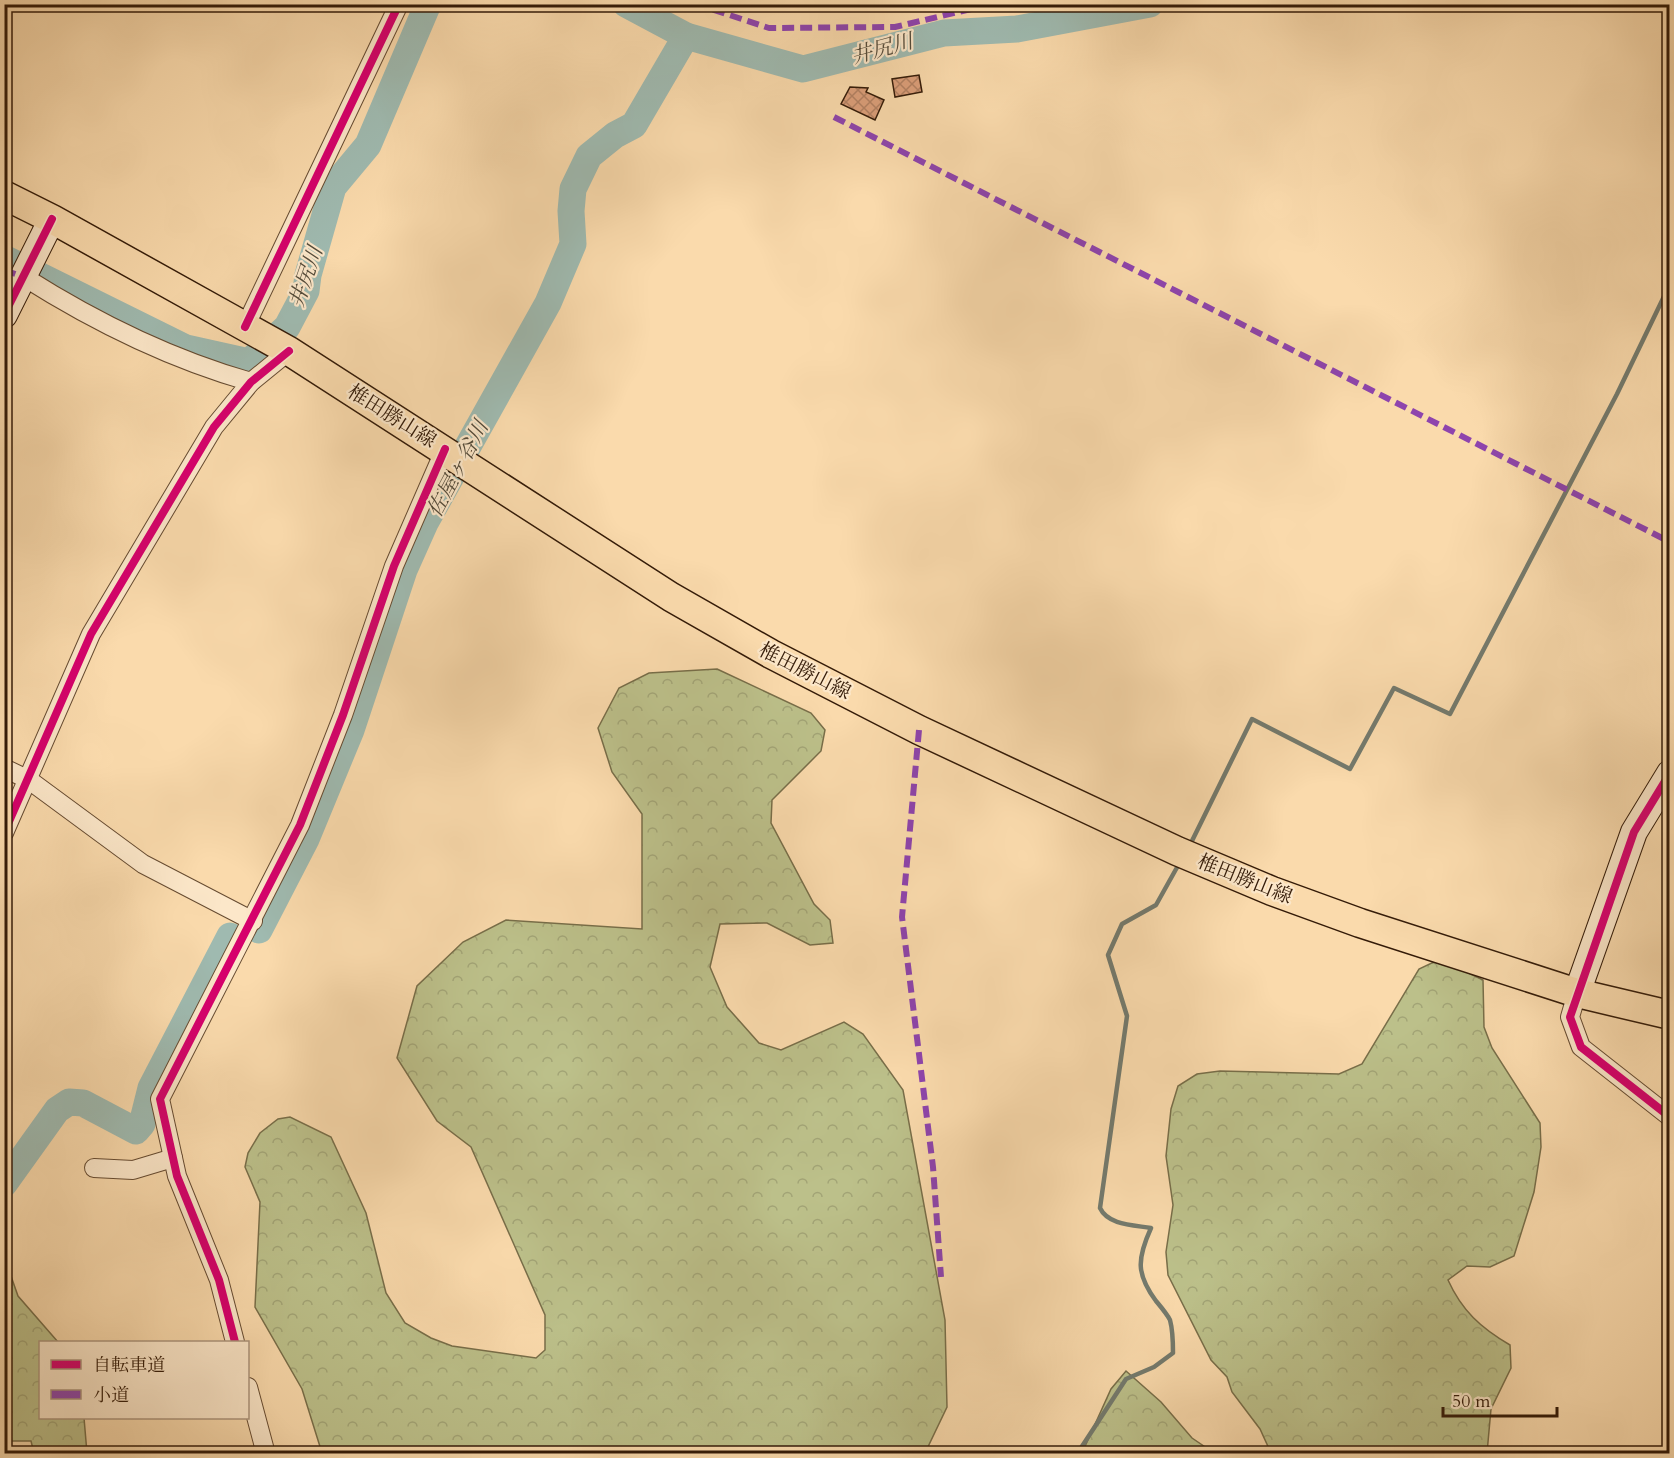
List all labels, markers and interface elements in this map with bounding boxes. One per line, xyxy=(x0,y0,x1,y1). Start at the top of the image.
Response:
water label: 井尻川 xyxy=(848,26,918,71)
water label: 井尻川 xyxy=(282,241,331,312)
street label: 椎田勝山線 xyxy=(342,378,442,454)
water label: 佐屋ヶ谷川 xyxy=(421,414,496,522)
street label: 椎田勝山線 xyxy=(754,636,856,706)
street label: 椎田勝山線 xyxy=(1194,848,1296,910)
legend xyxy=(39,1341,249,1419)
text: 自転車道 xyxy=(93,1353,165,1378)
scale bar xyxy=(1443,1380,1557,1418)
text: 小道 xyxy=(93,1383,129,1408)
text: 50 m xyxy=(1452,1389,1491,1414)

